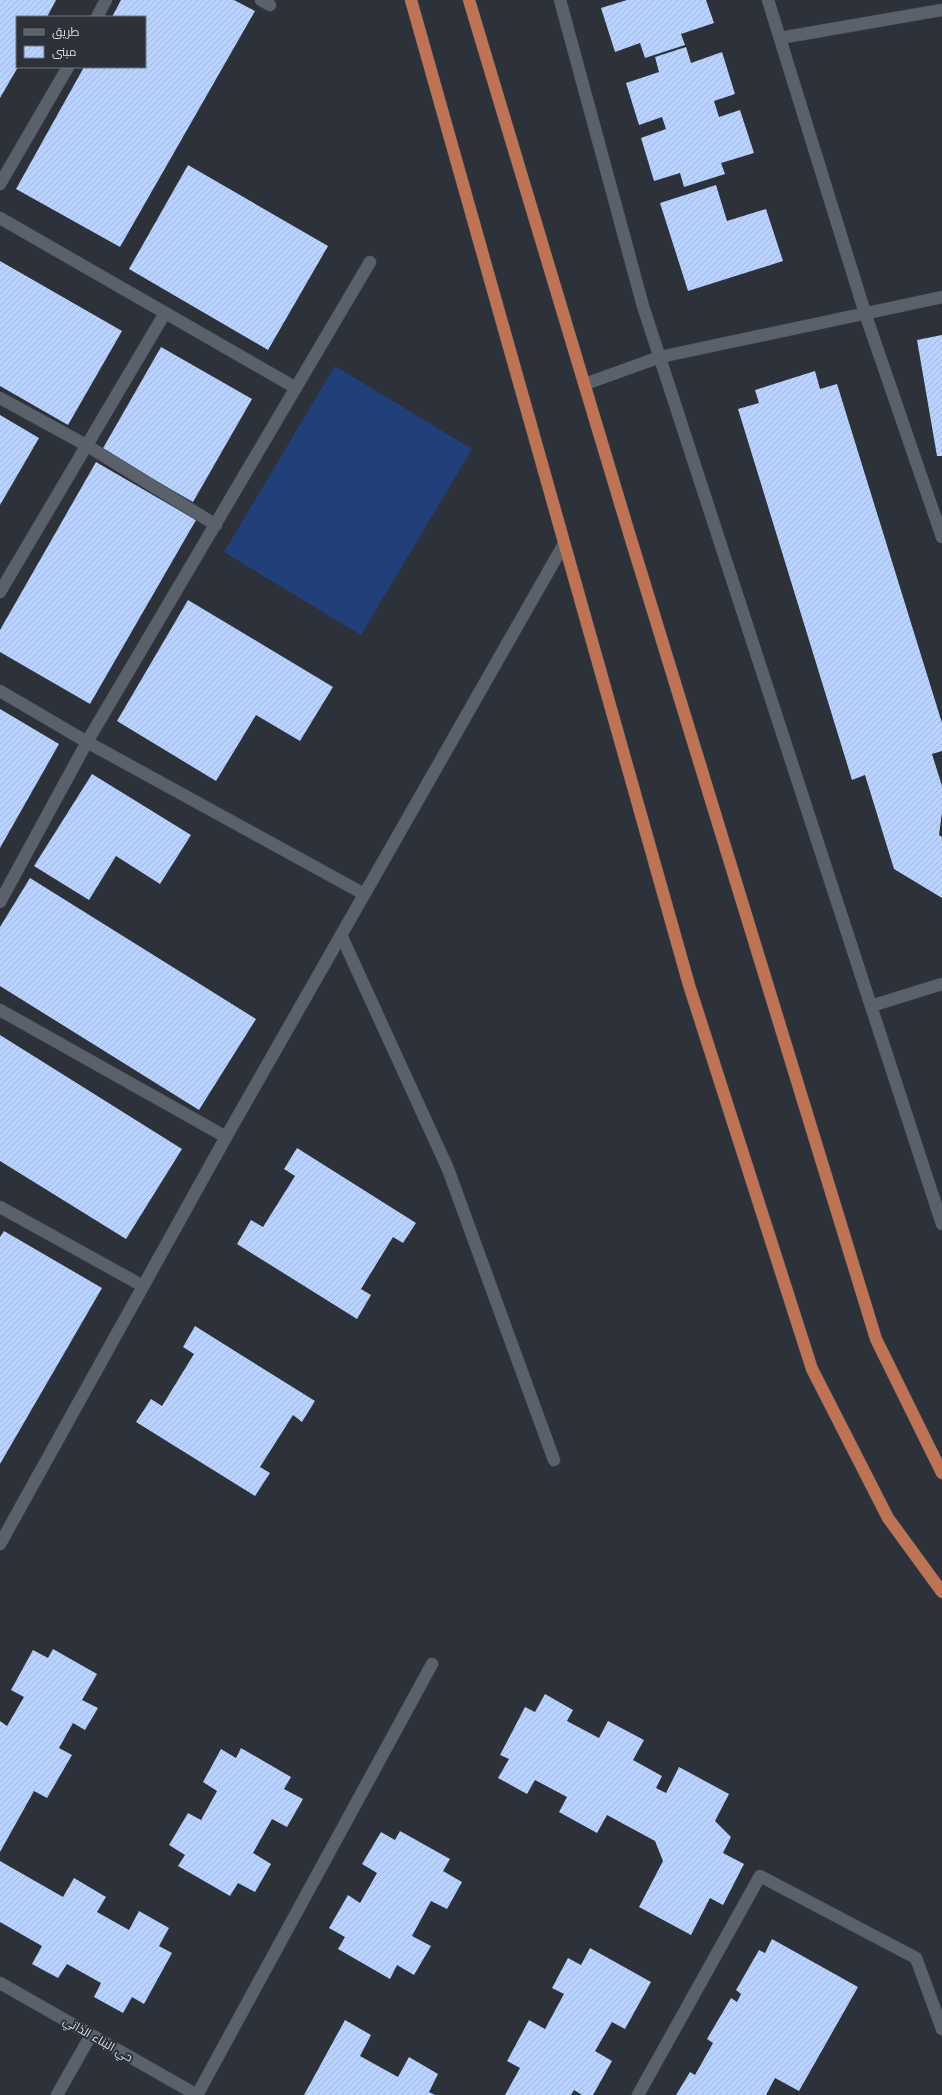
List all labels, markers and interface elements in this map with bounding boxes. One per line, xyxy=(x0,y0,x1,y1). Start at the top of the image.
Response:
legend xyxy=(16,16,146,68)
text: طريق xyxy=(52,23,80,41)
text: مبنى xyxy=(52,43,77,61)
street label: حي البناء الذاتي xyxy=(59,2012,136,2067)

